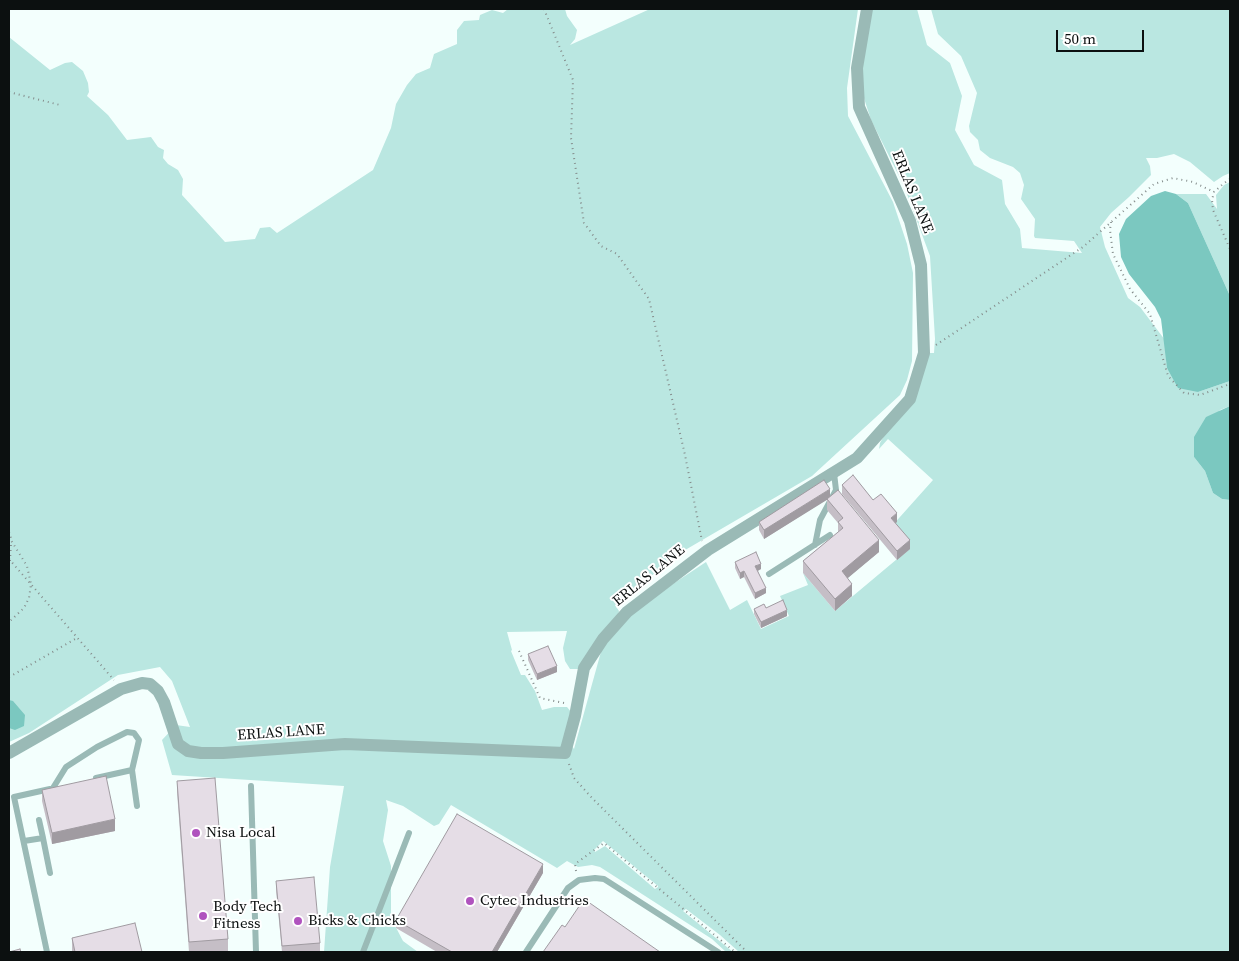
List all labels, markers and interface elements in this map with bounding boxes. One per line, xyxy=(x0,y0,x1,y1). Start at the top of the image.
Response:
scale bar xyxy=(1059,20,1146,52)
text: 50 m xyxy=(1064,28,1096,49)
street label: ERLAS LANE xyxy=(887,148,937,236)
street label: ERLAS LANE xyxy=(609,541,689,611)
street label: ERLAS LANE xyxy=(237,721,325,745)
place label: Nisa Local xyxy=(206,824,276,842)
marker: Nisa Local xyxy=(190,827,202,839)
place label: Cytec Industries xyxy=(480,892,589,910)
marker: Cytec Industries xyxy=(464,895,476,907)
place label: Body Tech Fitness xyxy=(213,898,282,933)
marker: Body Tech Fitness xyxy=(197,910,209,922)
place label: Bicks & Chicks xyxy=(308,912,406,930)
marker: Bicks & Chicks xyxy=(292,915,304,927)

